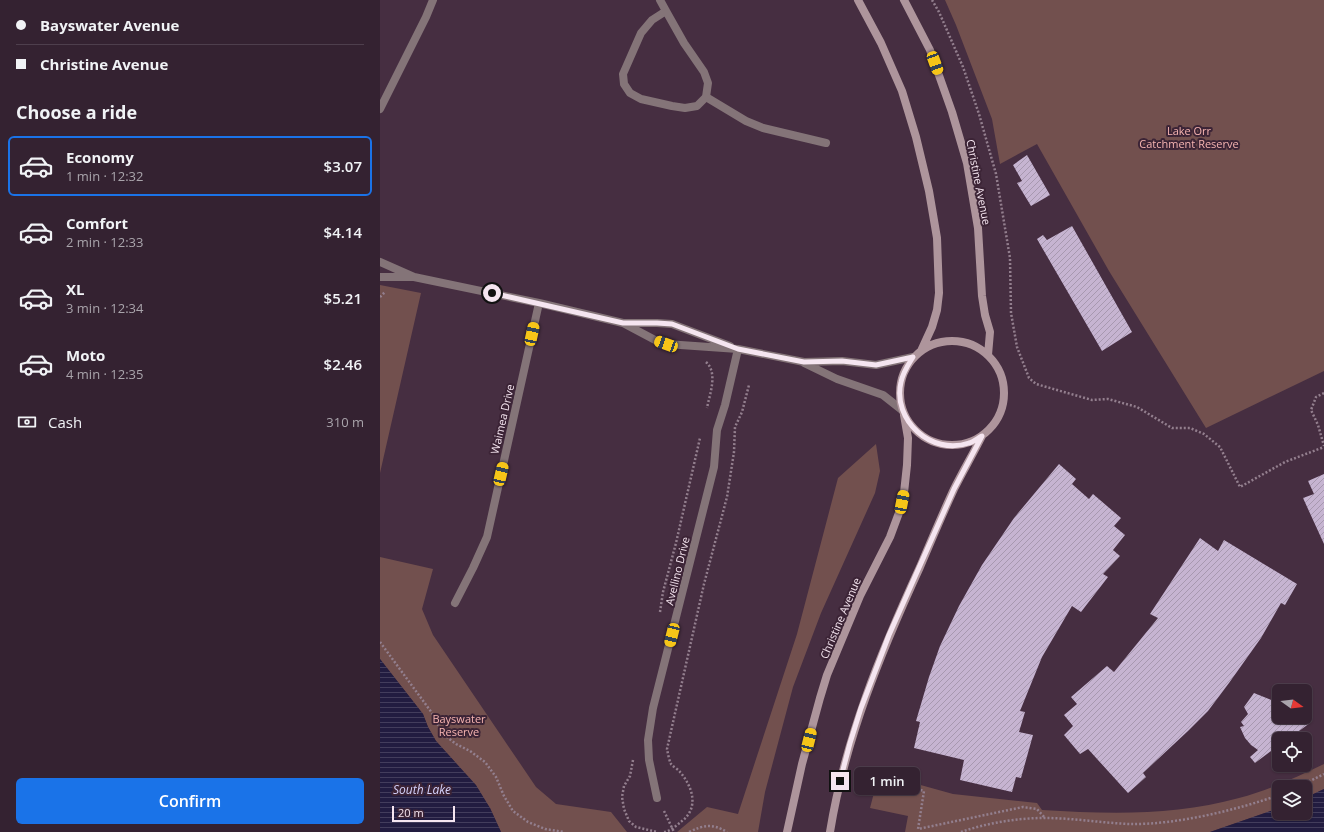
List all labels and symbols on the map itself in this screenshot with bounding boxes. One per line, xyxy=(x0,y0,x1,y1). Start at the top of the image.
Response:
car xyxy=(925,50,945,76)
park label: Lake Orr Catchment Reserve xyxy=(1139,123,1239,151)
street label: Christine Avenue xyxy=(963,138,995,226)
route start xyxy=(483,284,501,302)
car xyxy=(524,321,540,347)
car xyxy=(653,334,679,354)
street label: Waimea Drive xyxy=(487,383,517,455)
car xyxy=(492,461,510,487)
car xyxy=(894,489,910,515)
street label: Avellino Drive xyxy=(661,535,693,607)
street label: Christine Avenue xyxy=(816,575,864,661)
car xyxy=(663,622,681,648)
north arrow xyxy=(1272,684,1312,724)
park label: Bayswater Reserve xyxy=(432,711,486,739)
car xyxy=(800,727,818,753)
callout: 1 min xyxy=(854,767,920,795)
route end xyxy=(831,772,849,790)
water label: South Lake xyxy=(393,781,451,798)
scale bar xyxy=(392,804,455,823)

